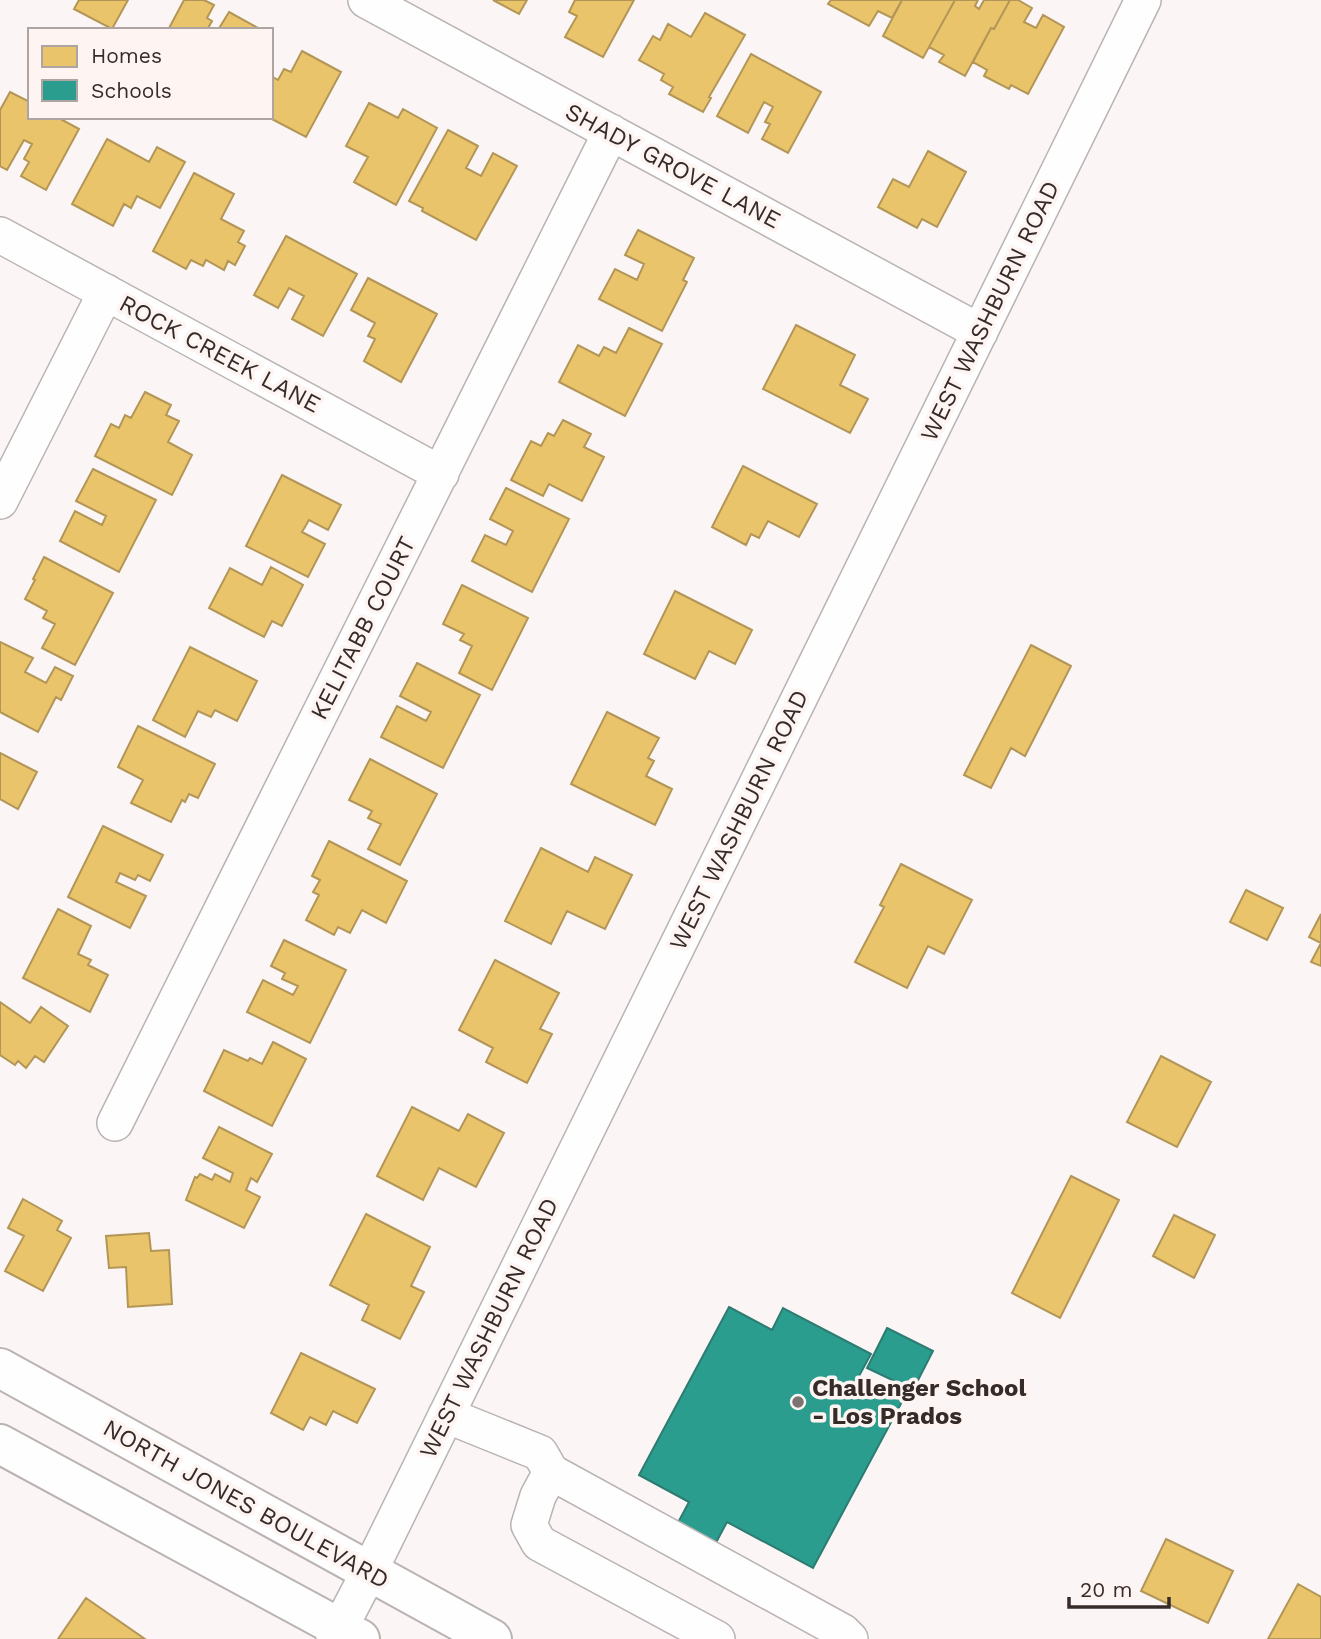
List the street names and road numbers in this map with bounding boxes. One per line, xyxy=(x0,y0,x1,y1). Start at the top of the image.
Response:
street label: SHADY GROVE LANE xyxy=(561,97,785,235)
street label: WEST WASHBURN ROAD xyxy=(915,176,1065,446)
street label: ROCK CREEK LANE xyxy=(115,289,325,419)
street label: KELITABB COURT xyxy=(305,532,421,724)
street label: WEST WASHBURN ROAD xyxy=(664,685,814,955)
street label: WEST WASHBURN ROAD xyxy=(414,1193,564,1463)
street label: NORTH JONES BOULEVARD xyxy=(98,1414,394,1594)

